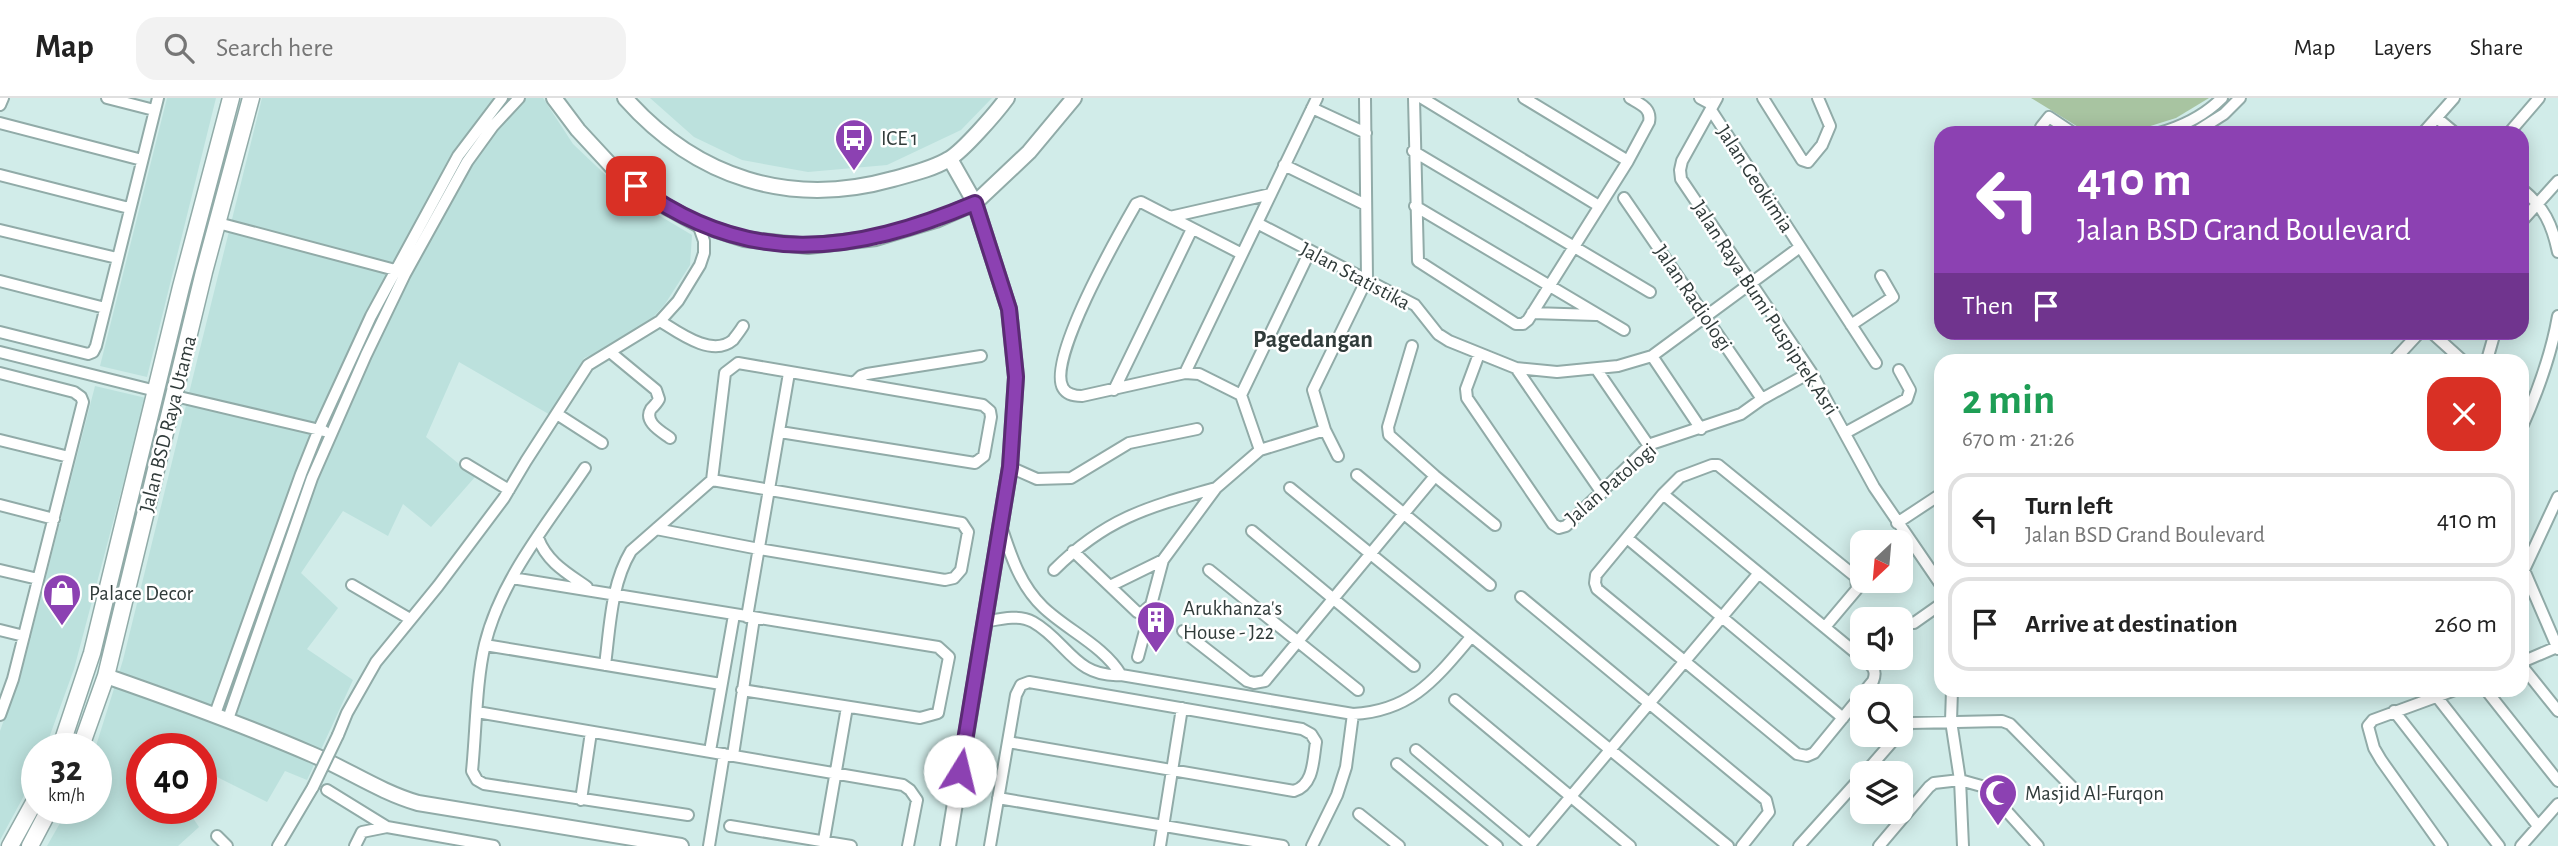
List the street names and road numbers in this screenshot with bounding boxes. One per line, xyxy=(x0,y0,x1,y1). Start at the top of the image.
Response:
street label: Jalan Geokimia xyxy=(1713,122,1798,237)
street label: Jalan Raya Bumi Puspiptek Asri xyxy=(1688,197,1842,419)
street label: Jalan Statistika xyxy=(1297,238,1414,314)
street label: Jalan Radiologi xyxy=(1650,241,1736,355)
street label: Jalan BSD Raya Utama xyxy=(136,333,200,514)
street label: Jalan Patologi xyxy=(1562,439,1660,529)

